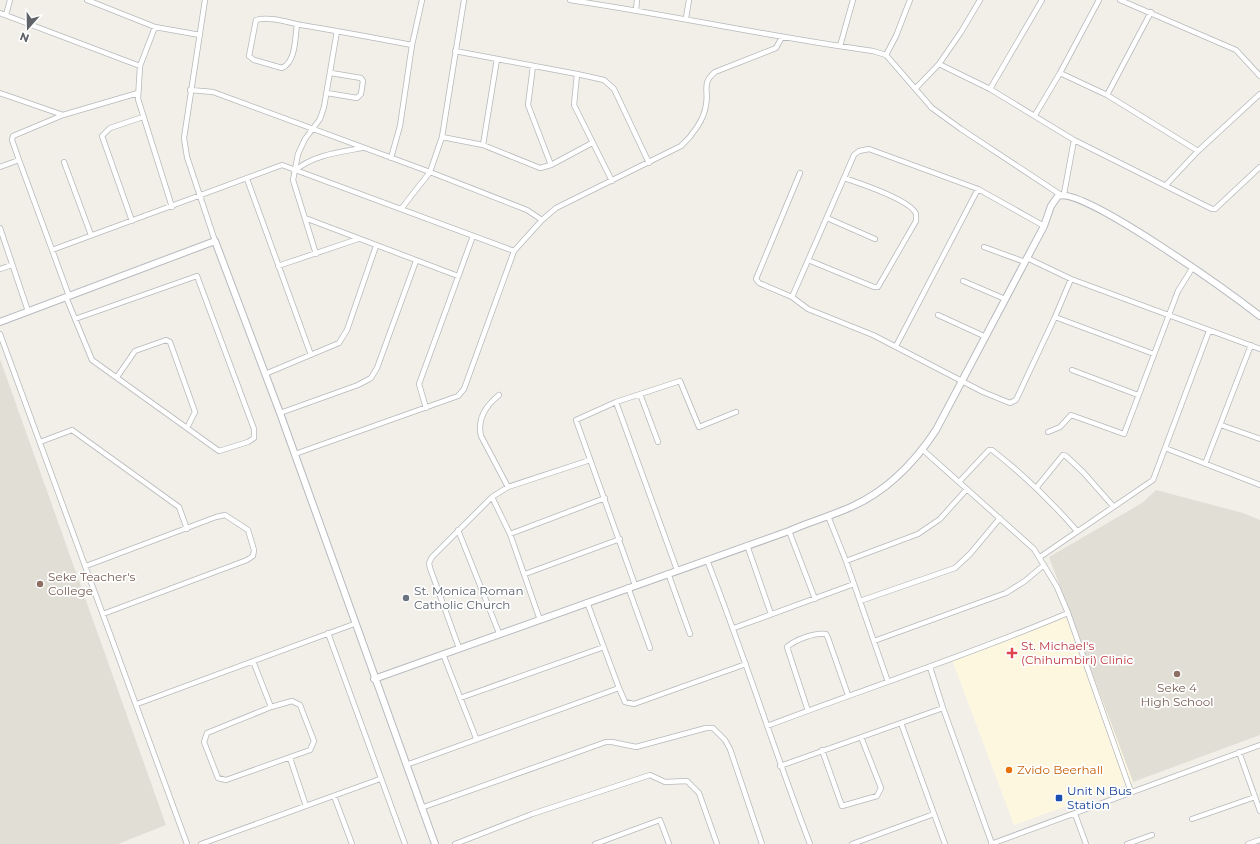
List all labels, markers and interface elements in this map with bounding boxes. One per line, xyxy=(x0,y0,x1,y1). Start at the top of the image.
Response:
north arrow xyxy=(8,8,48,48)
text: N xyxy=(18,29,31,45)
place label: Seke Teacher's College xyxy=(48,569,136,598)
marker: Seke Teacher's College xyxy=(35,579,45,589)
place label: St. Monica Roman Catholic Church xyxy=(414,583,524,612)
marker: St. Monica Roman Catholic Church xyxy=(401,593,411,603)
place label: St. Michael's (Chihumbiri) Clinic xyxy=(1021,638,1133,667)
marker: St. Michael's (Chihumbiri) Clinic xyxy=(1006,647,1018,659)
marker: Seke 4 High School xyxy=(1172,669,1182,679)
place label: Seke 4 High School xyxy=(1141,680,1213,709)
place label: Zvido Beerhall xyxy=(1017,762,1103,777)
marker: Zvido Beerhall xyxy=(1004,765,1014,775)
place label: Unit N Bus Station xyxy=(1067,783,1132,812)
marker: Unit N Bus Station xyxy=(1054,793,1064,803)

